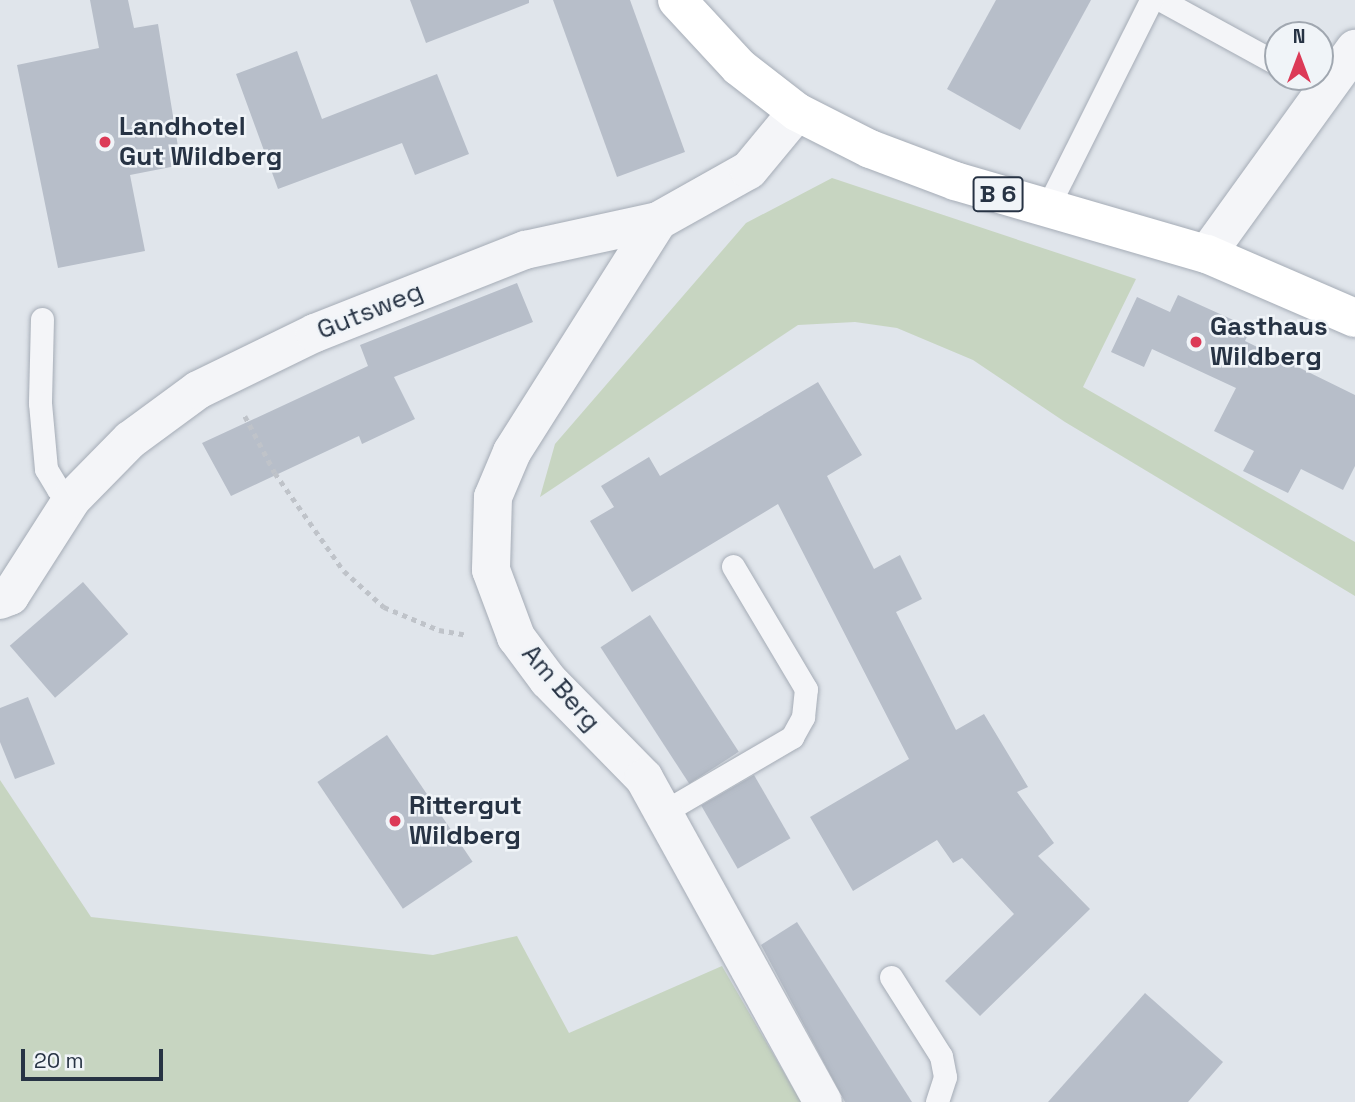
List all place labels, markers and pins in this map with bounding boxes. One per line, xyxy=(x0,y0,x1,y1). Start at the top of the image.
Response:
place label: Landhotel Gut Wildberg xyxy=(119,111,282,172)
marker: Landhotel Gut Wildberg xyxy=(97,134,113,150)
place label: Gasthaus Wildberg xyxy=(1210,311,1328,372)
marker: Gasthaus Wildberg xyxy=(1188,334,1204,350)
place label: Rittergut Wildberg xyxy=(409,790,522,852)
marker: Rittergut Wildberg xyxy=(387,813,403,829)

